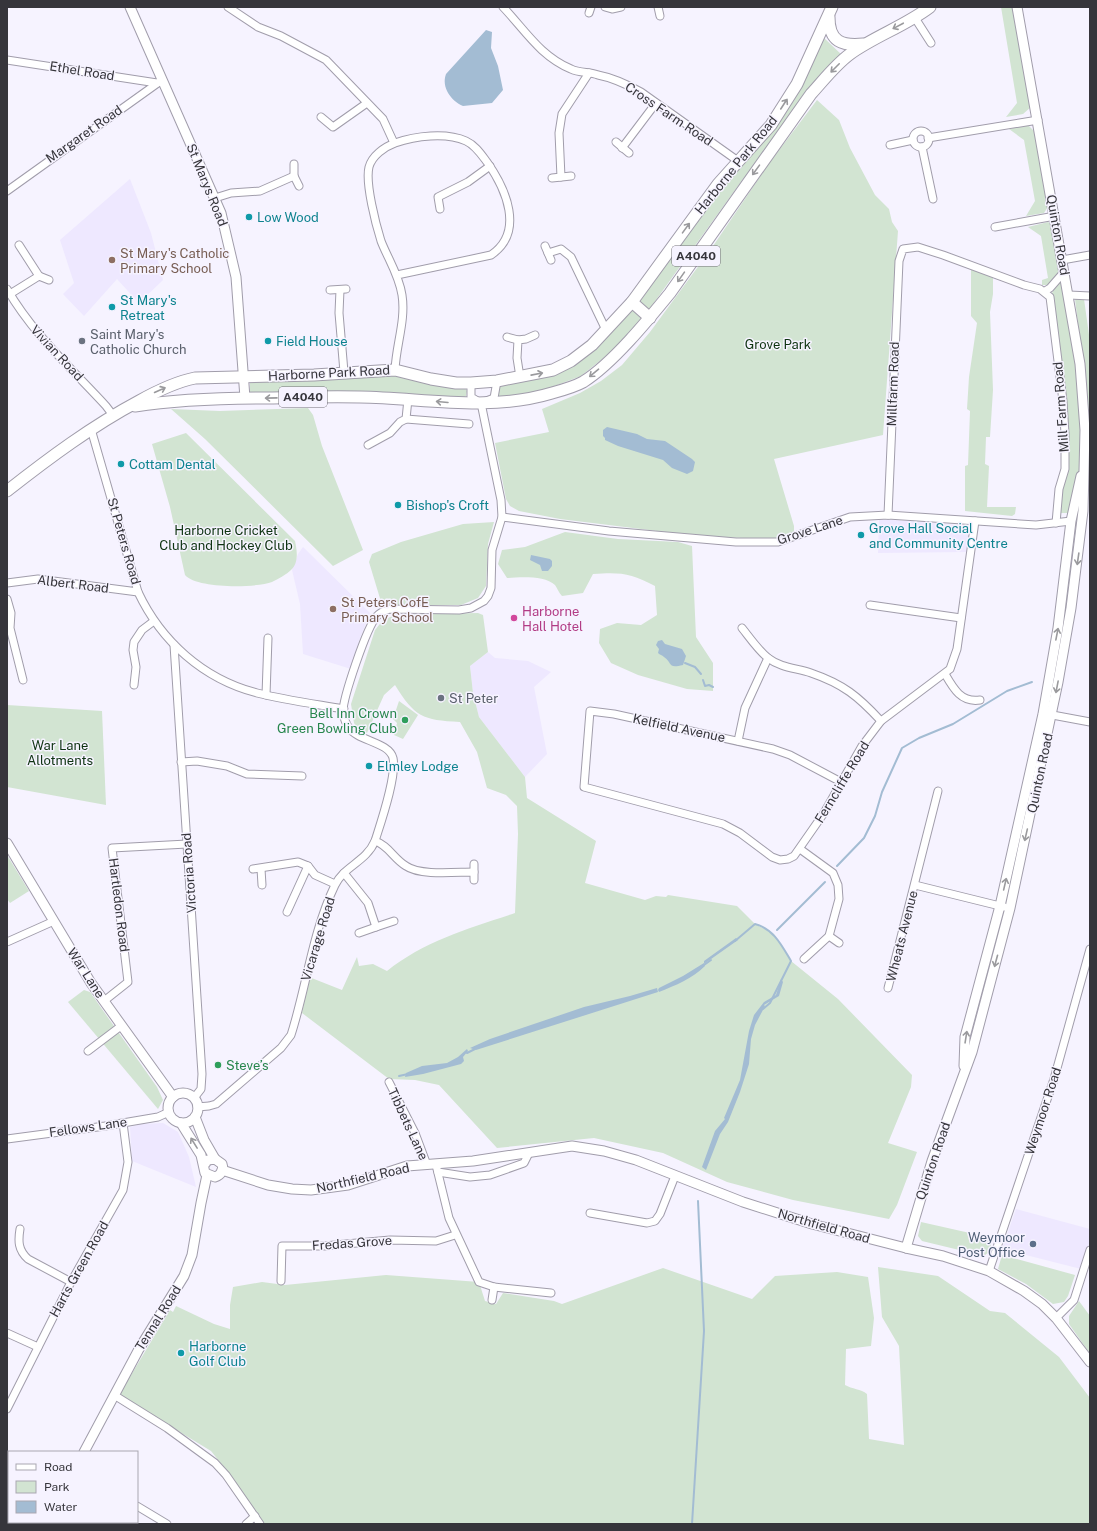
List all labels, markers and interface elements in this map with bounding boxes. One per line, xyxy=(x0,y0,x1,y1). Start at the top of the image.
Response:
one-way arrow xyxy=(893,23,905,31)
street label: Ethel Road xyxy=(48,58,116,84)
one-way arrow xyxy=(830,63,840,72)
street label: Cross Farm Road xyxy=(622,79,716,149)
one-way arrow xyxy=(780,99,788,110)
street label: Margaret Road xyxy=(43,102,125,166)
street label: Harborne Park Road xyxy=(692,113,780,217)
street label: St Marys Road xyxy=(184,141,230,229)
one-way arrow xyxy=(752,165,760,176)
street label: Quinton Road xyxy=(1044,194,1072,276)
place label: Low Wood xyxy=(257,210,319,225)
marker: Low Wood xyxy=(244,212,254,222)
one-way arrow xyxy=(682,223,690,234)
place label: St Mary's Catholic Primary School xyxy=(120,246,229,276)
road number: A4040 xyxy=(672,246,720,266)
marker: St Mary's Catholic Primary School xyxy=(107,255,117,265)
one-way arrow xyxy=(677,271,685,282)
place label: St Mary's Retreat xyxy=(120,293,177,323)
marker: St Mary's Retreat xyxy=(107,302,117,312)
street label: Vivian Road xyxy=(28,322,86,384)
place label: Saint Mary's Catholic Church xyxy=(90,327,186,357)
place label: Field House xyxy=(276,334,348,349)
marker: Saint Mary's Catholic Church xyxy=(77,336,87,346)
marker: Field House xyxy=(263,336,273,346)
park label: Grove Park xyxy=(745,337,811,352)
street label: Millfarm Road xyxy=(884,341,902,427)
street label: Mill Farm Road xyxy=(1050,361,1072,453)
street label: Harborne Park Road xyxy=(268,362,390,384)
one-way arrow xyxy=(589,368,599,377)
one-way arrow xyxy=(530,369,543,377)
one-way arrow xyxy=(154,386,166,393)
road number: A4040 xyxy=(279,387,327,407)
one-way arrow xyxy=(265,394,278,402)
one-way arrow xyxy=(436,399,449,406)
place label: Cottam Dental xyxy=(129,457,216,472)
marker: Cottam Dental xyxy=(116,459,126,469)
street label: St Peters Road xyxy=(104,496,144,586)
place label: Bishop's Croft xyxy=(406,498,489,513)
marker: Bishop's Croft xyxy=(393,500,403,510)
street label: Grove Lane xyxy=(775,512,845,548)
place label: Grove Hall Social and Community Centre xyxy=(869,521,1008,551)
park label: Harborne Cricket Club and Hockey Club xyxy=(159,523,293,553)
marker: Grove Hall Social and Community Centre xyxy=(856,530,866,540)
one-way arrow xyxy=(1074,552,1082,565)
street label: Albert Road xyxy=(36,572,110,596)
place label: St Peters CofE Primary School xyxy=(341,595,433,625)
marker: St Peters CofE Primary School xyxy=(328,604,338,614)
place label: Harborne Hall Hotel xyxy=(522,604,583,634)
marker: Harborne Hall Hotel xyxy=(509,613,519,623)
one-way arrow xyxy=(1053,628,1061,641)
one-way arrow xyxy=(1053,680,1061,693)
place label: St Peter xyxy=(449,691,498,706)
marker: St Peter xyxy=(436,693,446,703)
place label: Bell Inn Crown Green Bowling Club xyxy=(277,706,397,736)
street label: Kelfield Avenue xyxy=(631,711,727,745)
marker: Bell Inn Crown Green Bowling Club xyxy=(400,715,410,725)
street label: Quinton Road xyxy=(1024,732,1056,814)
park label: War Lane Allotments xyxy=(27,738,93,768)
street label: Ferncliffe Road xyxy=(812,738,872,826)
place label: Elmley Lodge xyxy=(377,759,459,774)
marker: Elmley Lodge xyxy=(364,761,374,771)
one-way arrow xyxy=(1022,828,1030,841)
street label: Victoria Road xyxy=(179,832,199,914)
street label: Hartledon Road xyxy=(106,857,132,953)
one-way arrow xyxy=(1002,878,1010,891)
street label: Wheats Avenue xyxy=(883,889,921,983)
street label: Vicarage Road xyxy=(298,895,338,983)
street label: War Lane xyxy=(64,945,108,1001)
one-way arrow xyxy=(992,955,999,968)
one-way arrow xyxy=(962,1031,970,1044)
place label: Steve’s xyxy=(226,1058,269,1073)
marker: Steve’s xyxy=(213,1060,223,1070)
street label: Weymoor Road xyxy=(1022,1065,1064,1157)
street label: Tibbets Lane xyxy=(385,1086,431,1162)
street label: Fellows Lane xyxy=(48,1114,128,1140)
street label: Quinton Road xyxy=(913,1120,953,1202)
one-way arrow xyxy=(190,1138,198,1149)
street label: Northfield Road xyxy=(315,1160,411,1196)
street label: Northfield Road xyxy=(776,1206,872,1246)
street label: Harts Green Road xyxy=(46,1218,112,1320)
place label: Weymoor Post Office xyxy=(958,1230,1025,1260)
street label: Fredas Grove xyxy=(311,1233,393,1253)
marker: Weymoor Post Office xyxy=(1028,1239,1038,1249)
street label: Tennal Road xyxy=(132,1283,184,1353)
place label: Harborne Golf Club xyxy=(189,1339,246,1369)
marker: Harborne Golf Club xyxy=(176,1348,186,1358)
legend xyxy=(8,1451,138,1523)
text: Road xyxy=(44,1460,72,1474)
text: Park xyxy=(44,1480,70,1494)
text: Water xyxy=(44,1500,78,1514)

